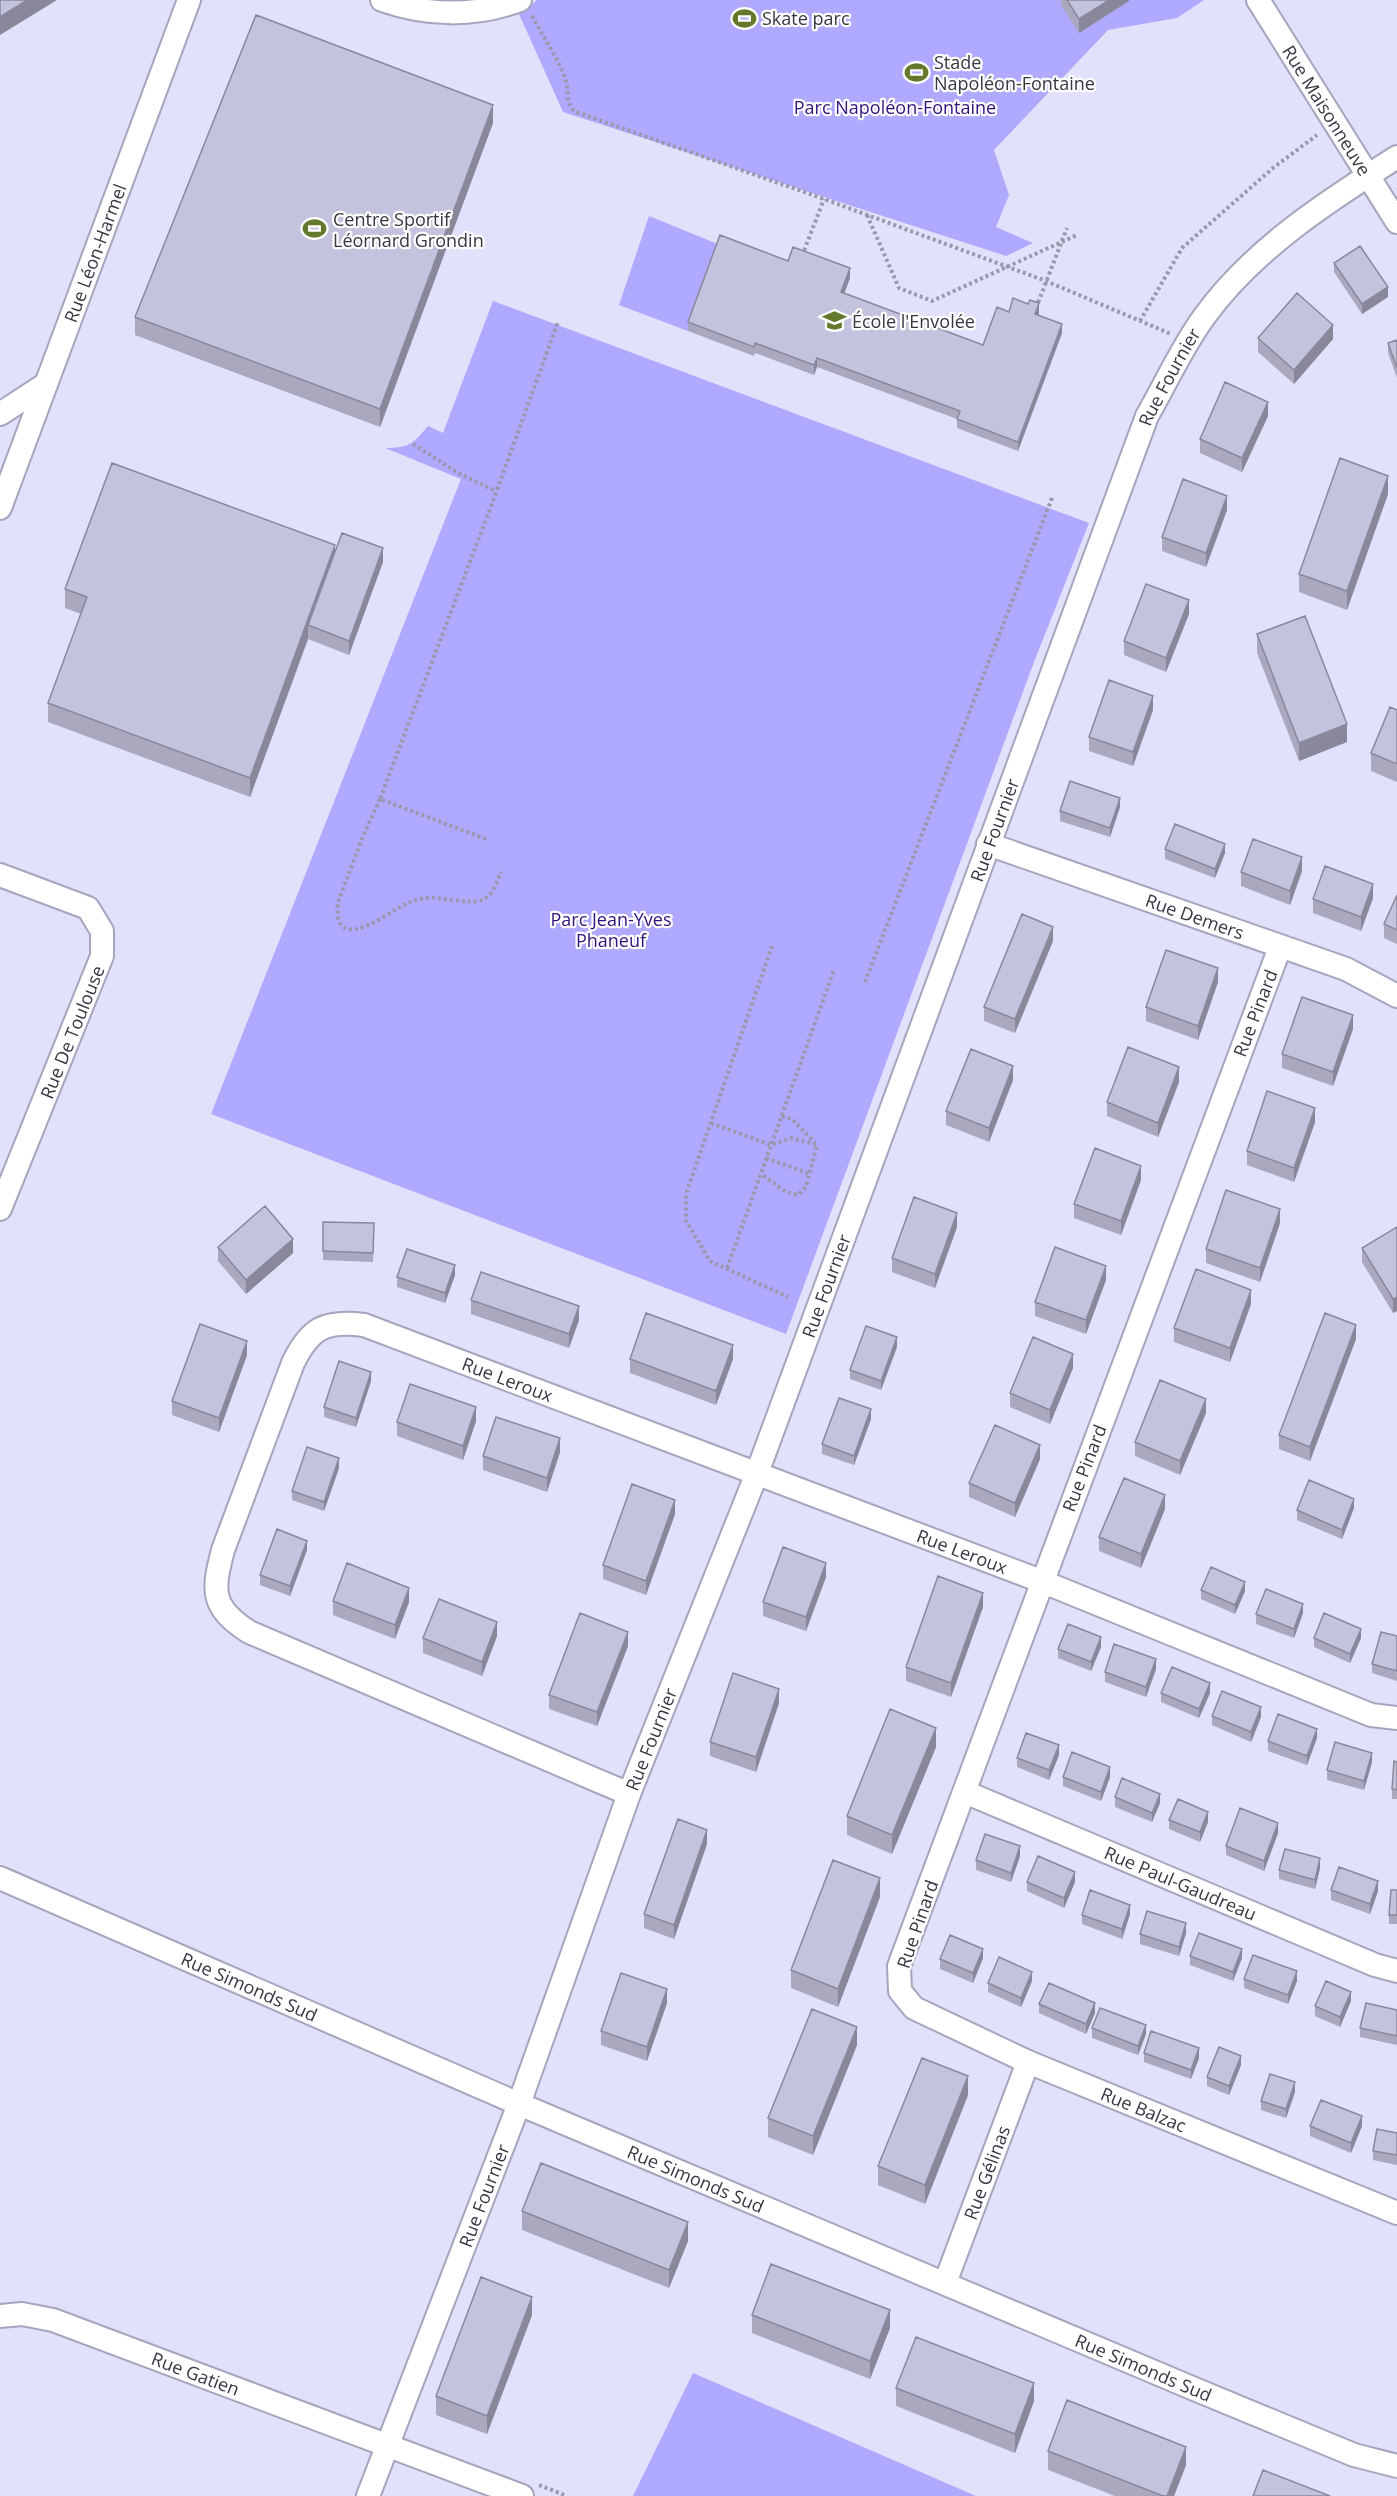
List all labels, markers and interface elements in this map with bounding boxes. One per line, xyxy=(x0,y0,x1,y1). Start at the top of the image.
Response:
sports icon: Skate parc xyxy=(731,5,757,31)
place label: Skate parc xyxy=(762,6,850,30)
street label: Rue Maisonneuve xyxy=(1277,40,1377,180)
place label: Stade Napoléon-Fontaine xyxy=(934,50,1095,95)
sports icon: Stade Napoléon-Fontaine xyxy=(903,59,929,85)
park label: Parc Napoléon-Fontaine xyxy=(794,95,996,119)
street label: Rue Léon-Harmel xyxy=(58,180,132,326)
place label: Centre Sportif Léornard Grondin xyxy=(333,207,484,252)
sports icon: Centre Sportif Léornard Grondin xyxy=(302,216,328,242)
school or university icon: École l'Envolée xyxy=(821,308,847,334)
place label: École l'Envolée xyxy=(852,309,975,333)
street label: Rue Fournier xyxy=(1132,323,1206,429)
street label: Rue Fournier xyxy=(964,774,1025,885)
street label: Rue Demers xyxy=(1142,888,1247,944)
park label: Parc Jean-Yves Phaneuf xyxy=(551,907,672,952)
street label: Rue De Toulouse xyxy=(34,962,110,1102)
street label: Rue Pinard xyxy=(1227,966,1283,1060)
street label: Rue Fournier xyxy=(796,1230,856,1341)
street label: Rue Leroux xyxy=(459,1351,557,1408)
street label: Rue Pinard xyxy=(1056,1421,1112,1515)
street label: Rue Leroux xyxy=(913,1523,1011,1579)
street label: Rue Fournier xyxy=(620,1684,682,1794)
street label: Rue Paul-Gaudreau xyxy=(1101,1840,1260,1926)
street label: Rue Pinard xyxy=(891,1877,943,1971)
street label: Rue Simonds Sud xyxy=(178,1946,321,2027)
street label: Rue Balzac xyxy=(1097,2081,1190,2138)
street label: Rue Gélinas xyxy=(958,2122,1015,2223)
street label: Rue Simonds Sud xyxy=(624,2139,768,2218)
street label: Rue Fournier xyxy=(453,2140,515,2250)
street label: Rue Simonds Sud xyxy=(1072,2328,1216,2407)
street label: Rue Gatien xyxy=(148,2346,243,2401)

